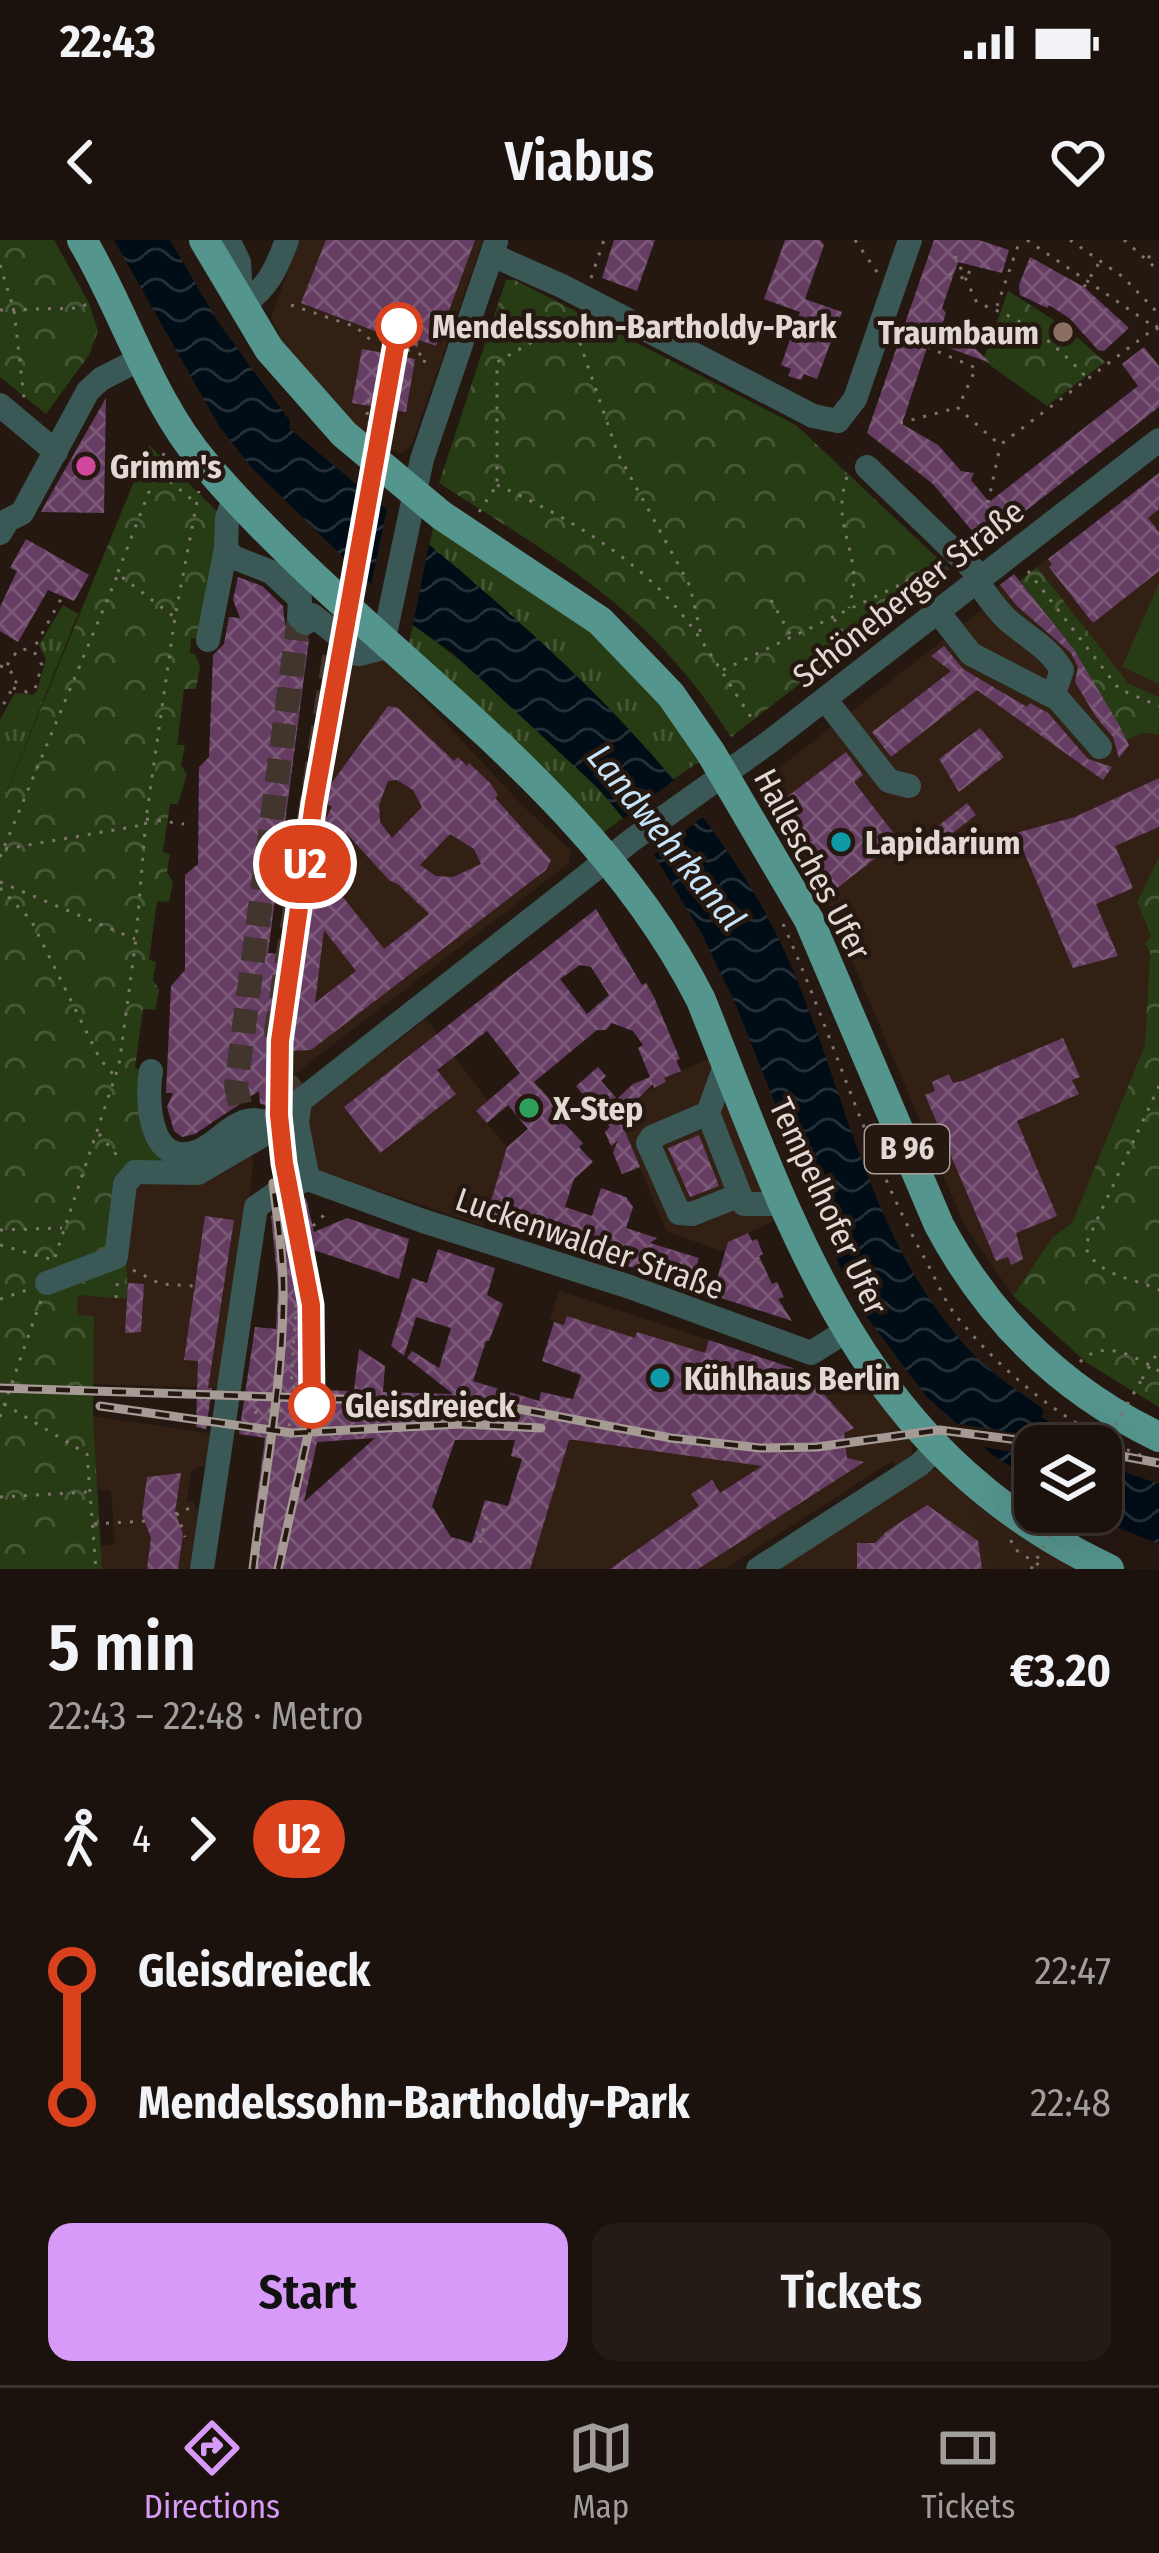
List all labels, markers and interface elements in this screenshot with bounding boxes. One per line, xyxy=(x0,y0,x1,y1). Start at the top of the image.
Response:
text: 22:43 xyxy=(60,15,156,69)
icon: back xyxy=(48,129,114,195)
icon: heart xyxy=(1045,129,1111,195)
text: Viabus xyxy=(505,130,654,194)
marker: Mendelssohn-Bartholdy-Park xyxy=(377,304,421,348)
place label: Mendelssohn-Bartholdy-Park xyxy=(432,307,838,347)
place label: Traumbaum xyxy=(878,313,1039,353)
marker: Traumbaum xyxy=(1050,319,1076,345)
place label: Grimm's xyxy=(110,447,222,487)
marker: Grimm's xyxy=(73,453,99,479)
street label: Schöneberger Straße xyxy=(785,491,1032,696)
water label: Landwehrkanal xyxy=(578,736,755,940)
street label: Hallesches Ufer xyxy=(745,762,879,967)
place label: Lapidarium xyxy=(865,823,1020,863)
line badge: U2 xyxy=(251,825,359,903)
marker: Lapidarium xyxy=(828,829,854,855)
text: U2 xyxy=(283,839,327,889)
place label: X-Step xyxy=(552,1089,643,1129)
street label: Tempelhofer Ufer xyxy=(760,1092,896,1322)
marker: X-Step xyxy=(516,1095,542,1121)
road number: B 96 xyxy=(865,1125,949,1173)
street label: Luckenwalder Straße xyxy=(450,1179,729,1309)
place label: Kühlhaus Berlin xyxy=(684,1359,900,1399)
marker: Kühlhaus Berlin xyxy=(647,1365,673,1391)
marker: Gleisdreieck xyxy=(290,1383,334,1427)
place label: Gleisdreieck xyxy=(345,1386,517,1426)
map controls xyxy=(1014,1425,1122,1533)
button: layers xyxy=(1014,1425,1122,1533)
text: 5 min xyxy=(48,1608,196,1687)
text: €3.20 xyxy=(1010,1644,1111,1698)
text: 22:43 – 22:48 · Metro xyxy=(48,1693,363,1739)
icon: walk xyxy=(48,1806,114,1872)
icon: forward xyxy=(169,1806,235,1872)
text: U2 xyxy=(277,1814,321,1864)
text: 4 xyxy=(132,1816,151,1862)
text: Gleisdreieck xyxy=(138,1944,370,1998)
text: 22:47 xyxy=(1035,1948,1111,1994)
text: Mendelssohn-Bartholdy-Park xyxy=(138,2076,690,2130)
text: 22:48 xyxy=(1030,2080,1111,2126)
button: Start xyxy=(48,2223,568,2361)
button: Tickets xyxy=(592,2223,1111,2361)
tab: Directions xyxy=(144,2415,280,2527)
tab: Map xyxy=(568,2415,634,2527)
tab: Tickets xyxy=(921,2415,1015,2527)

